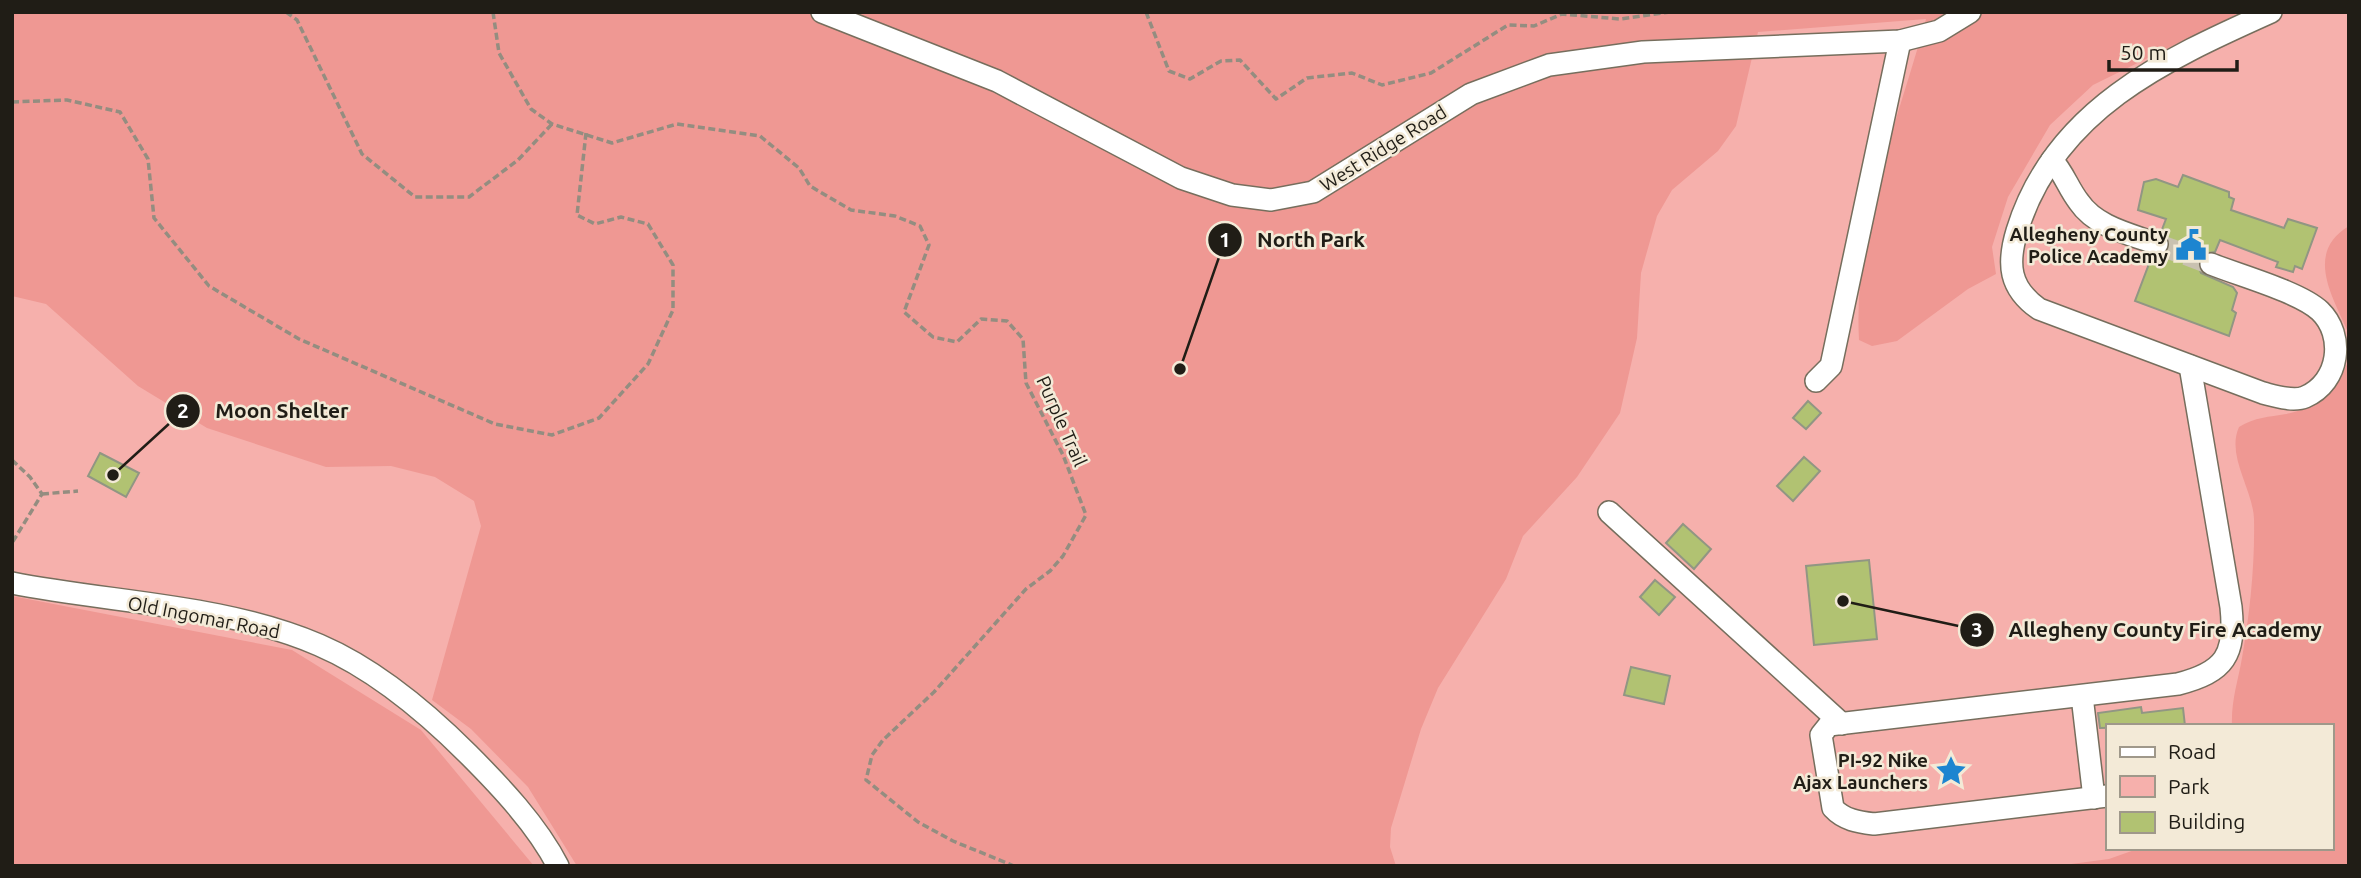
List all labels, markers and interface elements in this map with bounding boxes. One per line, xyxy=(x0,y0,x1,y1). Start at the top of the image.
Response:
scale bar xyxy=(2109,28,2237,72)
text: 50 m xyxy=(2120,40,2167,64)
street label: West Ridge Road xyxy=(1316,100,1450,196)
callout: North Park xyxy=(1208,219,1379,261)
place label: Allegheny County Police Academy xyxy=(2009,223,2168,267)
text: 1 xyxy=(1219,227,1231,251)
text: North Park xyxy=(1257,227,1365,251)
public building icon: Allegheny County Police Academy xyxy=(2174,228,2208,262)
street label: Purple Trail xyxy=(1032,372,1092,470)
callout: Moon Shelter xyxy=(166,390,362,432)
text: 2 xyxy=(177,398,189,422)
text: Moon Shelter xyxy=(215,398,349,422)
street label: Old Ingomar Road xyxy=(126,591,282,643)
callout: Allegheny County Fire Academy xyxy=(1959,609,2336,651)
text: 3 xyxy=(1971,617,1983,641)
text: Allegheny County Fire Academy xyxy=(2008,617,2322,641)
legend xyxy=(2106,724,2333,850)
text: Road xyxy=(2168,739,2216,763)
place label: PI-92 Nike Ajax Launchers xyxy=(1793,749,1928,793)
place icon: PI-92 Nike Ajax Launchers xyxy=(1934,754,1968,788)
text: Park xyxy=(2168,774,2210,798)
text: Building xyxy=(2168,809,2245,833)

